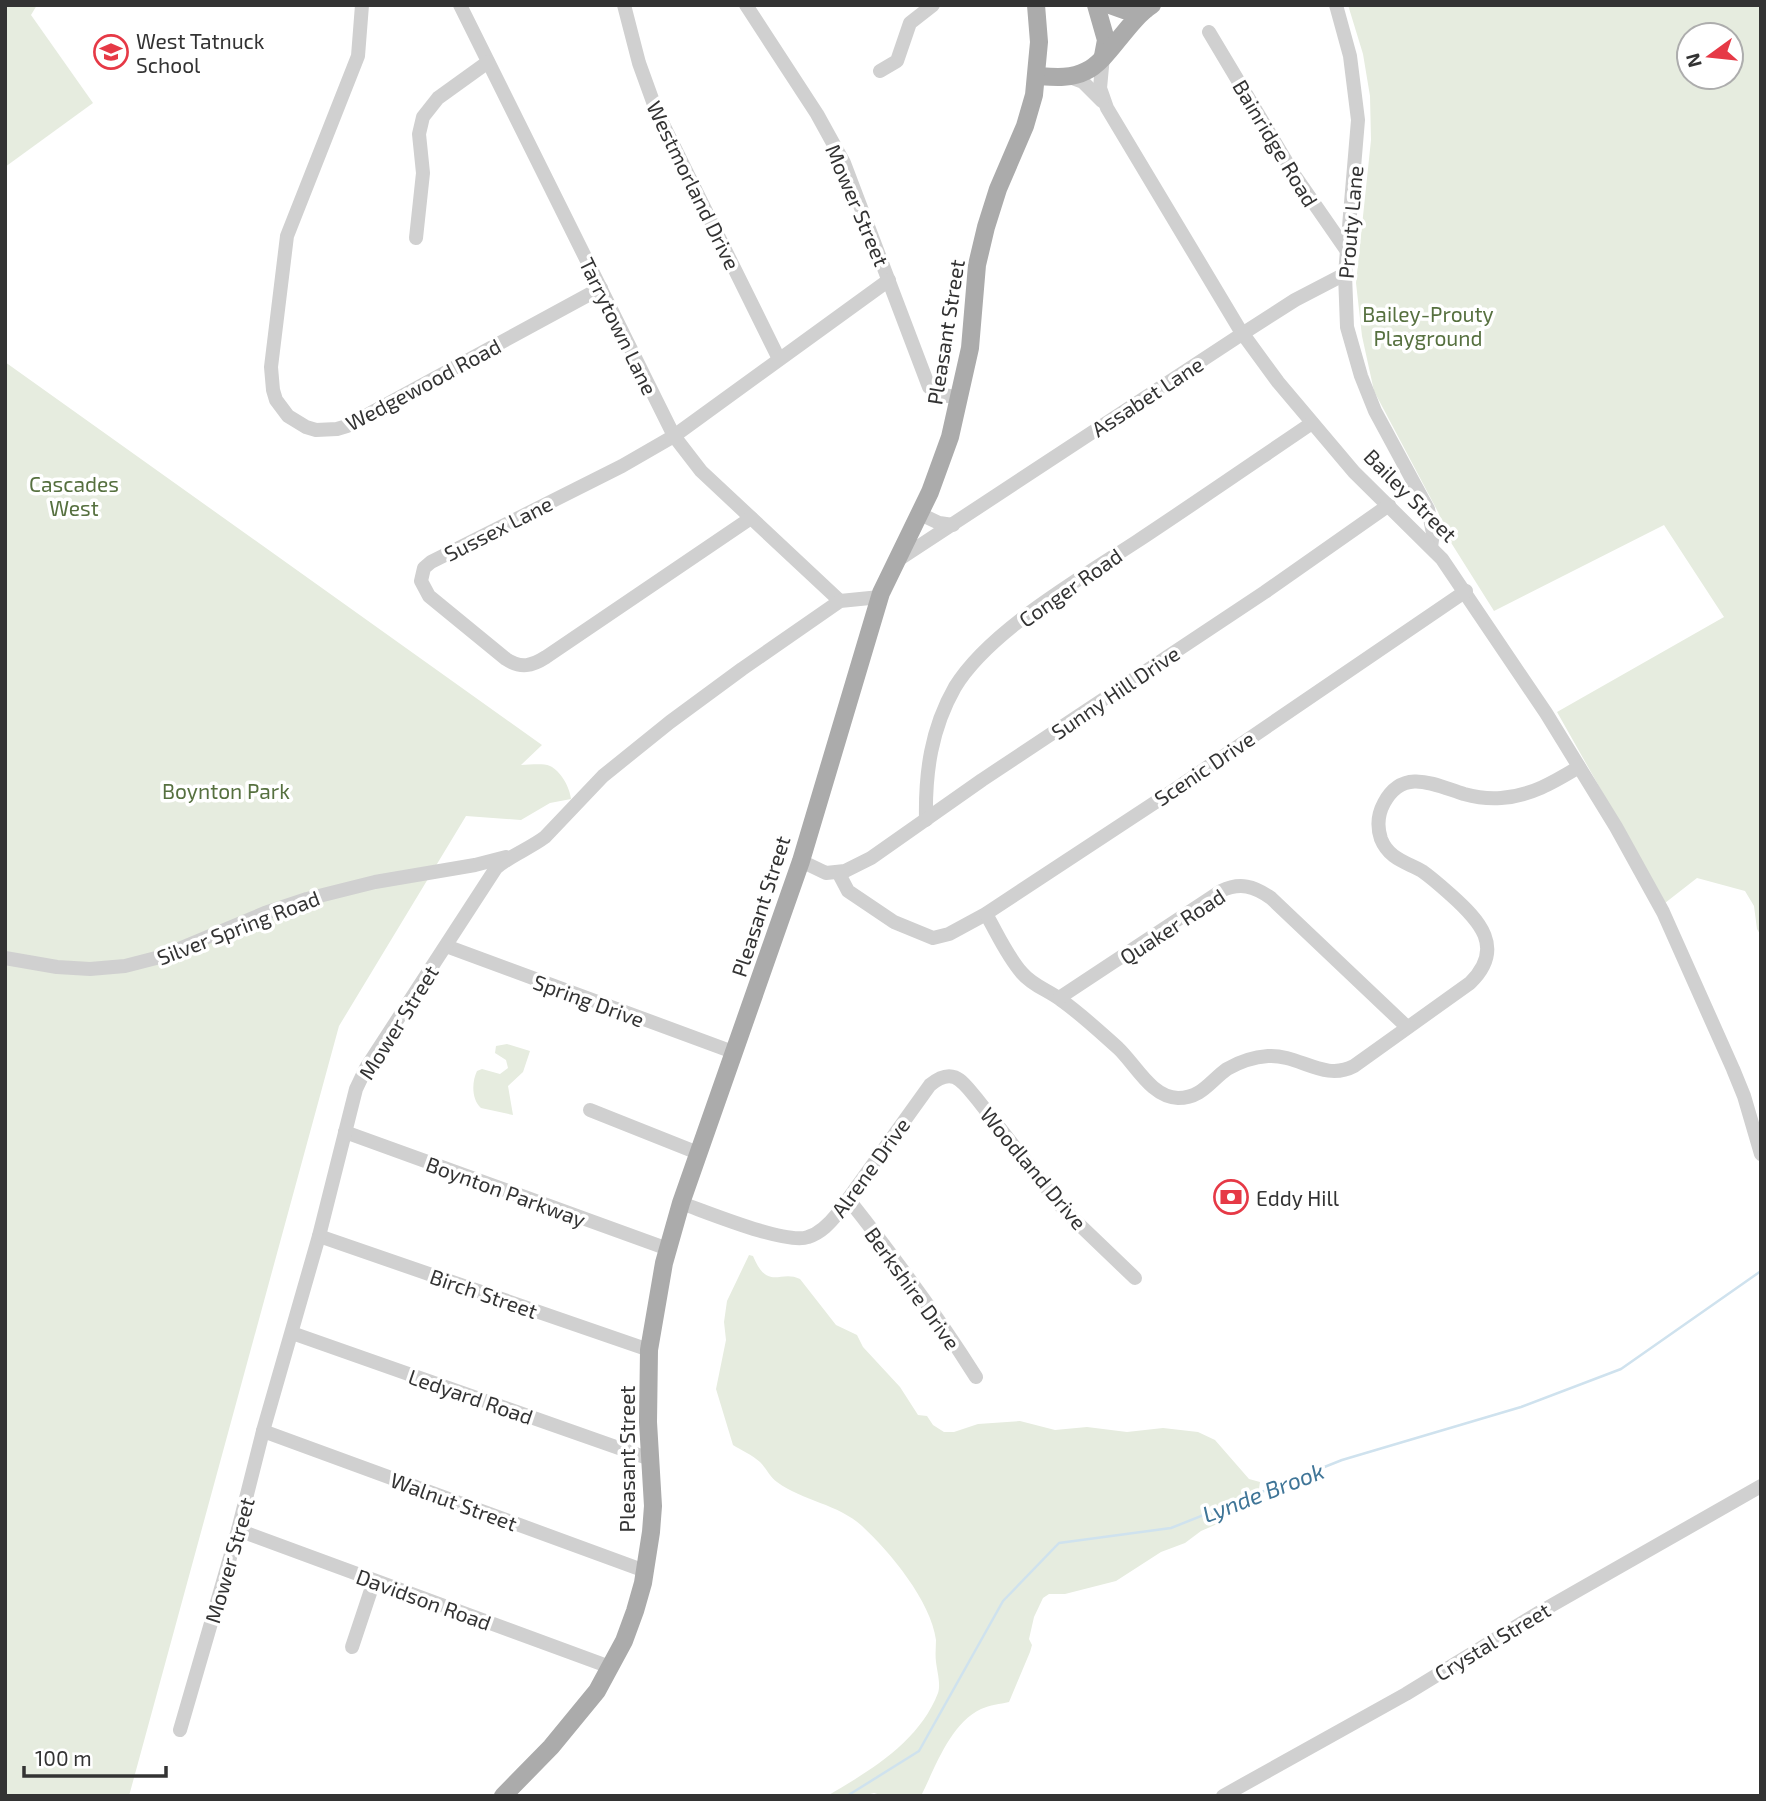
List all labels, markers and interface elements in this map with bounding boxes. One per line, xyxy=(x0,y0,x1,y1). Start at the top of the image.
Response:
north arrow xyxy=(1675,21,1745,91)
place label: West Tatnuck School xyxy=(136,28,265,77)
school or university icon: West Tatnuck School xyxy=(92,33,130,71)
text: N xyxy=(1680,51,1706,70)
street label: Bainridge Road xyxy=(1228,75,1324,211)
street label: Westmorland Drive xyxy=(642,96,746,274)
street label: Mower Street xyxy=(821,140,895,270)
street label: Prouty Lane xyxy=(1333,164,1367,280)
street label: Tarrytown Lane xyxy=(575,253,663,399)
street label: Pleasant Street xyxy=(921,258,969,406)
park label: Bailey-Prouty Playground xyxy=(1362,301,1494,350)
street label: Wedgewood Road xyxy=(341,333,505,435)
street label: Assabet Lane xyxy=(1087,351,1207,441)
street label: Bailey Street xyxy=(1359,443,1463,547)
park label: Cascades West xyxy=(29,471,119,520)
street label: Sussex Lane xyxy=(440,490,556,566)
street label: Conger Road xyxy=(1014,542,1126,632)
street label: Sunny Hill Drive xyxy=(1046,640,1184,744)
street label: Scenic Drive xyxy=(1149,725,1259,811)
park label: Boynton Park xyxy=(162,778,290,803)
street label: Pleasant Street xyxy=(725,832,795,980)
street label: Quaker Road xyxy=(1115,883,1230,970)
street label: Silver Spring Road xyxy=(153,884,323,970)
street label: Mower Street xyxy=(353,960,443,1084)
street label: Spring Drive xyxy=(530,968,648,1032)
street label: Woodland Drive xyxy=(976,1102,1092,1234)
street label: Alrene Drive xyxy=(826,1112,914,1222)
street label: Boynton Parkway xyxy=(423,1151,589,1231)
bank icon: Eddy Hill xyxy=(1212,1178,1250,1216)
place label: Eddy Hill xyxy=(1256,1185,1340,1210)
street label: Berkshire Drive xyxy=(860,1222,966,1354)
street label: Birch Street xyxy=(427,1263,541,1323)
street label: Ledyard Road xyxy=(406,1363,536,1429)
street label: Pleasant Street xyxy=(614,1386,639,1532)
water label: Lynde Brook xyxy=(1198,1456,1328,1528)
street label: Walnut Street xyxy=(387,1467,521,1535)
street label: Mower Street xyxy=(199,1494,259,1626)
street label: Davidson Road xyxy=(353,1563,495,1635)
street label: Crystal Street xyxy=(1430,1597,1554,1685)
scale bar xyxy=(24,1734,166,1778)
text: 100 m xyxy=(35,1745,92,1770)

